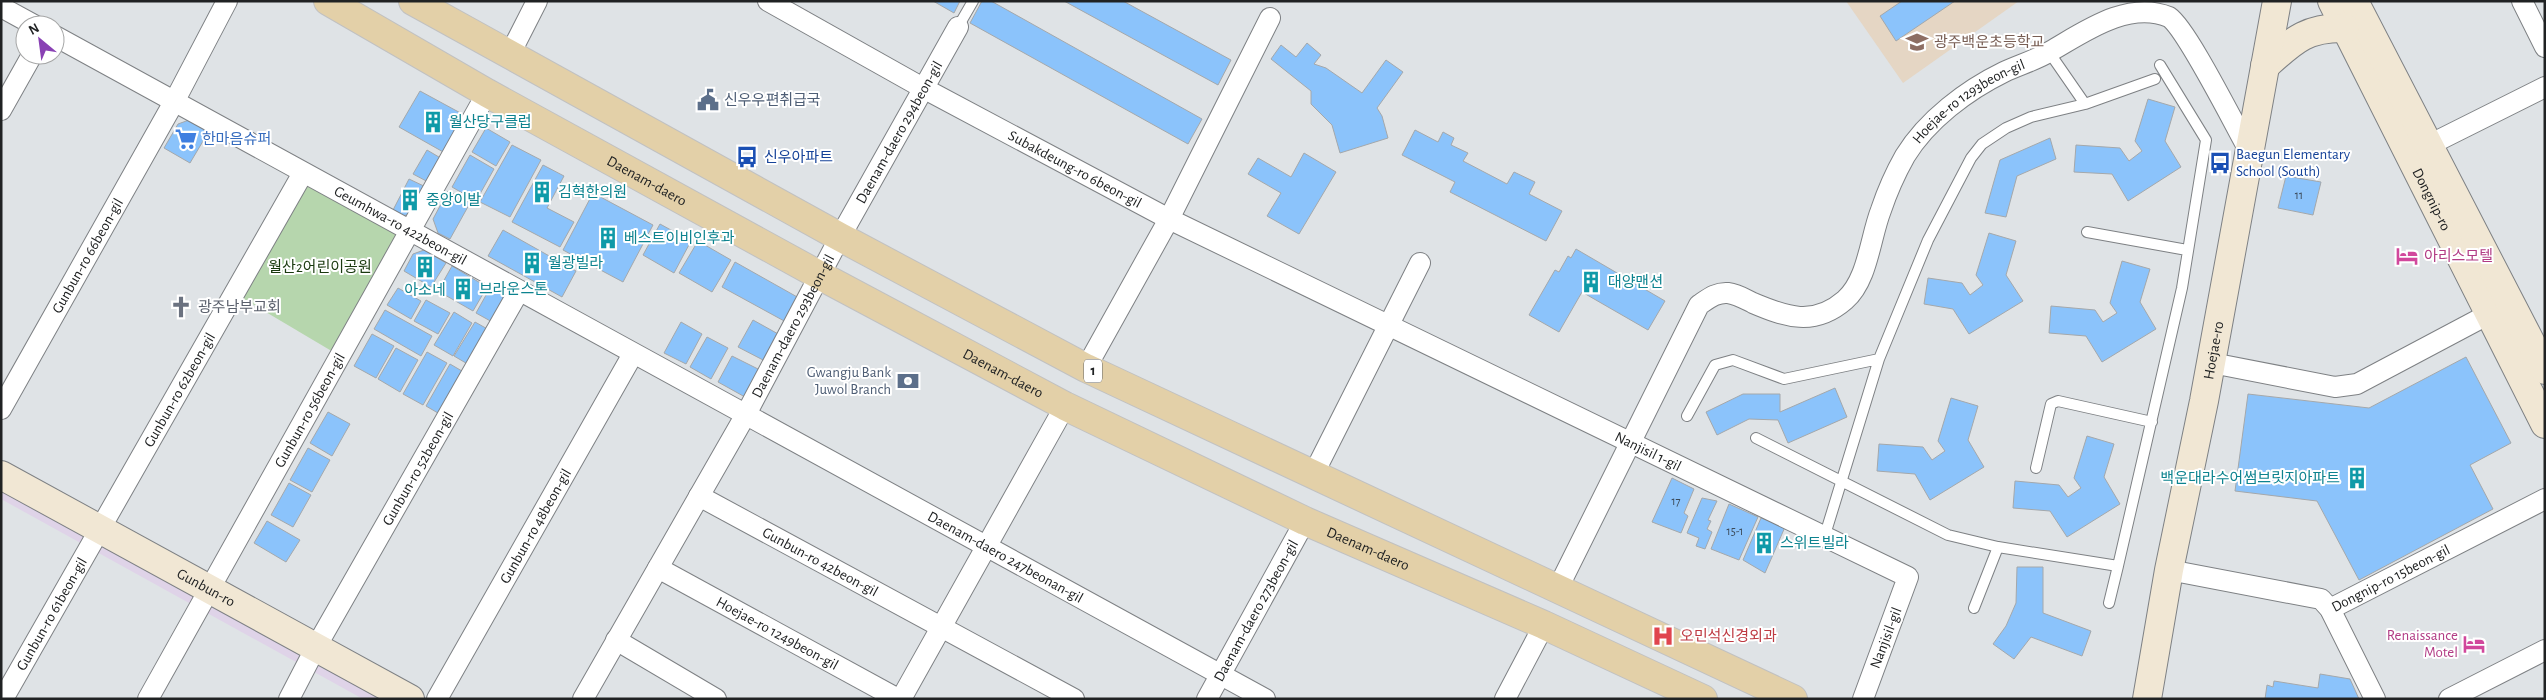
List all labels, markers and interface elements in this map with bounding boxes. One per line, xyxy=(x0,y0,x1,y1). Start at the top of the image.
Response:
north arrow xyxy=(15,15,65,65)
text: N xyxy=(27,21,42,38)
school or university icon: 광주백운초등학교 xyxy=(1904,29,1930,55)
place label: 광주백운초등학교 xyxy=(1934,33,2044,50)
street label: Hoejae-ro 1293beon-gil xyxy=(1909,57,2027,146)
street label: Daenam-daero 294beon-gil xyxy=(853,58,945,206)
public building icon: 신우우편취급국 xyxy=(695,87,721,113)
place label: 신우우편취급국 xyxy=(724,91,821,108)
building icon: 월산당구클럽 xyxy=(420,109,446,135)
place label: 월산당구클럽 xyxy=(449,114,532,130)
supermarket icon: 한마음슈퍼 xyxy=(173,126,199,152)
street label: Subakdeung-ro 6beon-gil xyxy=(1006,127,1144,210)
place label: 한마음슈퍼 xyxy=(202,131,271,147)
bus stop icon: 신우아파트 xyxy=(734,144,760,170)
place label: Baegun Elementary School (South) xyxy=(2236,147,2351,179)
place label: 신우아파트 xyxy=(764,149,833,165)
bus stop icon: Baegun Elementary School (South) xyxy=(2207,150,2233,176)
street label: Daenam-daero xyxy=(604,153,689,208)
street label: Dongnip-ro xyxy=(2410,166,2454,233)
building icon: 김혁한의원 xyxy=(529,179,555,205)
street label: Geumhwa-ro 422beon-gil xyxy=(332,183,469,268)
place label: 김혁한의원 xyxy=(558,184,627,200)
building icon: 중앙이발 xyxy=(397,187,423,213)
house number: 11 xyxy=(2295,189,2303,201)
place label: 중앙이발 xyxy=(426,192,481,208)
street label: Gunbun-ro 66beon-gil xyxy=(49,196,126,316)
building icon: 베스트이비인후과 xyxy=(595,225,621,251)
place label: 베스트이비인후과 xyxy=(624,230,735,246)
hotel icon: 아리스모텔 xyxy=(2394,243,2420,269)
place label: 아리스모텔 xyxy=(2424,248,2493,264)
building icon: 월광빌라 xyxy=(519,250,545,276)
street label: Daenam-daero 293beon-gil xyxy=(749,252,837,400)
building icon: 아소네 xyxy=(412,254,438,280)
place label: 월광빌라 xyxy=(548,255,603,271)
park label: 월산2어린이공원 xyxy=(268,259,372,275)
building icon: 대양맨션 xyxy=(1578,269,1604,295)
place label: 대양맨션 xyxy=(1608,274,1663,290)
building icon: 브라운스톤 xyxy=(450,276,476,302)
place label: 브라운스톤 xyxy=(479,281,548,297)
place label: 아소네 xyxy=(404,282,446,298)
church icon: 광주남부교회 xyxy=(168,294,194,320)
place label: 광주남부교회 xyxy=(198,299,281,315)
street label: Hoejae-ro xyxy=(2201,320,2226,381)
street label: Gunbun-ro 62beon-gil xyxy=(141,330,218,450)
street label: Daenam-daero xyxy=(961,346,1046,401)
street label: Gunbun-ro 56beon-gil xyxy=(272,350,348,470)
road number: 1 xyxy=(1084,360,1102,382)
place label: Gwangju Bank Juwol Branch xyxy=(807,365,891,397)
bank icon: Gwangju Bank Juwol Branch xyxy=(895,368,921,394)
street label: Gunbun-ro 52beon-gil xyxy=(379,409,456,528)
street label: Nanjisil 1-gil xyxy=(1613,429,1684,474)
building icon: 백운대라수어썸브릿지아파트 xyxy=(2344,465,2370,491)
street label: Gunbun-ro 48beon-gil xyxy=(497,466,574,586)
place label: 백운대라수어썸브릿지아파트 xyxy=(2161,470,2340,486)
house number: 17 xyxy=(1671,495,1681,507)
street label: Daenam-daero 247beonan-gil xyxy=(925,508,1086,605)
street label: Gunbun-ro 42beon-gil xyxy=(760,524,881,599)
street label: Daenam-daero xyxy=(1325,524,1412,573)
house number: 15-1 xyxy=(1727,525,1743,537)
building icon: 스위트빌라 xyxy=(1751,530,1777,556)
place label: 스위트빌라 xyxy=(1780,535,1849,551)
street label: Daenam-daero 273beon-gil xyxy=(1211,537,1301,684)
street label: Dongnip-ro 15beon-gil xyxy=(2329,542,2452,614)
street label: Gunbun-ro 61beon-gil xyxy=(13,555,90,673)
street label: Gunbun-ro xyxy=(175,566,238,609)
street label: Hoejae-ro 1249beon-gil xyxy=(714,594,841,672)
street label: Nanjisil-gil xyxy=(1867,605,1905,671)
hospital icon: 오민석신경외과 xyxy=(1650,623,1676,649)
place label: 오민석신경외과 xyxy=(1680,628,1777,644)
place label: Renaissance Motel xyxy=(2387,628,2458,660)
hotel icon: Renaissance Motel xyxy=(2461,631,2487,657)

